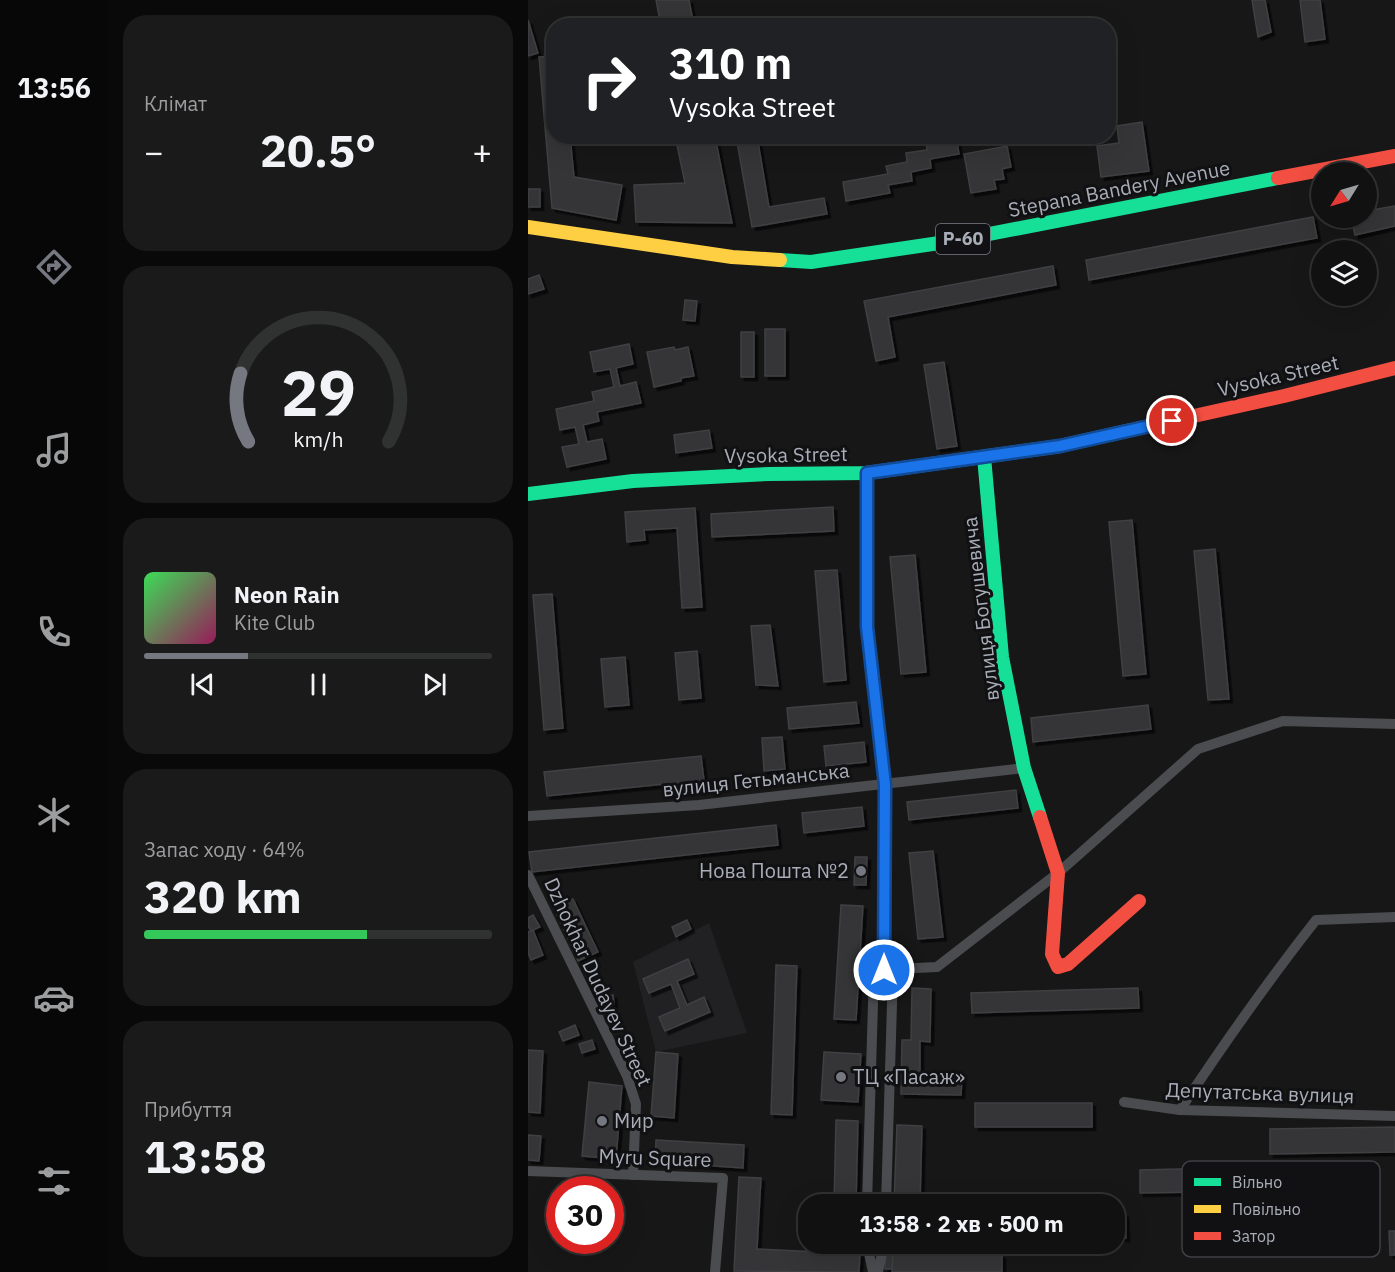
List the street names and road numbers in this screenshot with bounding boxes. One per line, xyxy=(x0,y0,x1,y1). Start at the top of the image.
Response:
street label: Stepana Bandery Avenue xyxy=(1006,154,1232,223)
road number: Р-60 xyxy=(936,224,990,254)
street label: Vysoka Street xyxy=(1215,348,1341,403)
street label: Vysoka Street xyxy=(724,440,848,469)
street label: вулиця Богушевича xyxy=(956,515,1005,703)
street label: вулиця Гетьманська xyxy=(661,756,851,803)
street label: Dzhokhar Dudayev Street xyxy=(538,873,659,1090)
street label: Депутатська вулиця xyxy=(1165,1076,1355,1109)
street label: Myru Square xyxy=(598,1142,712,1173)

